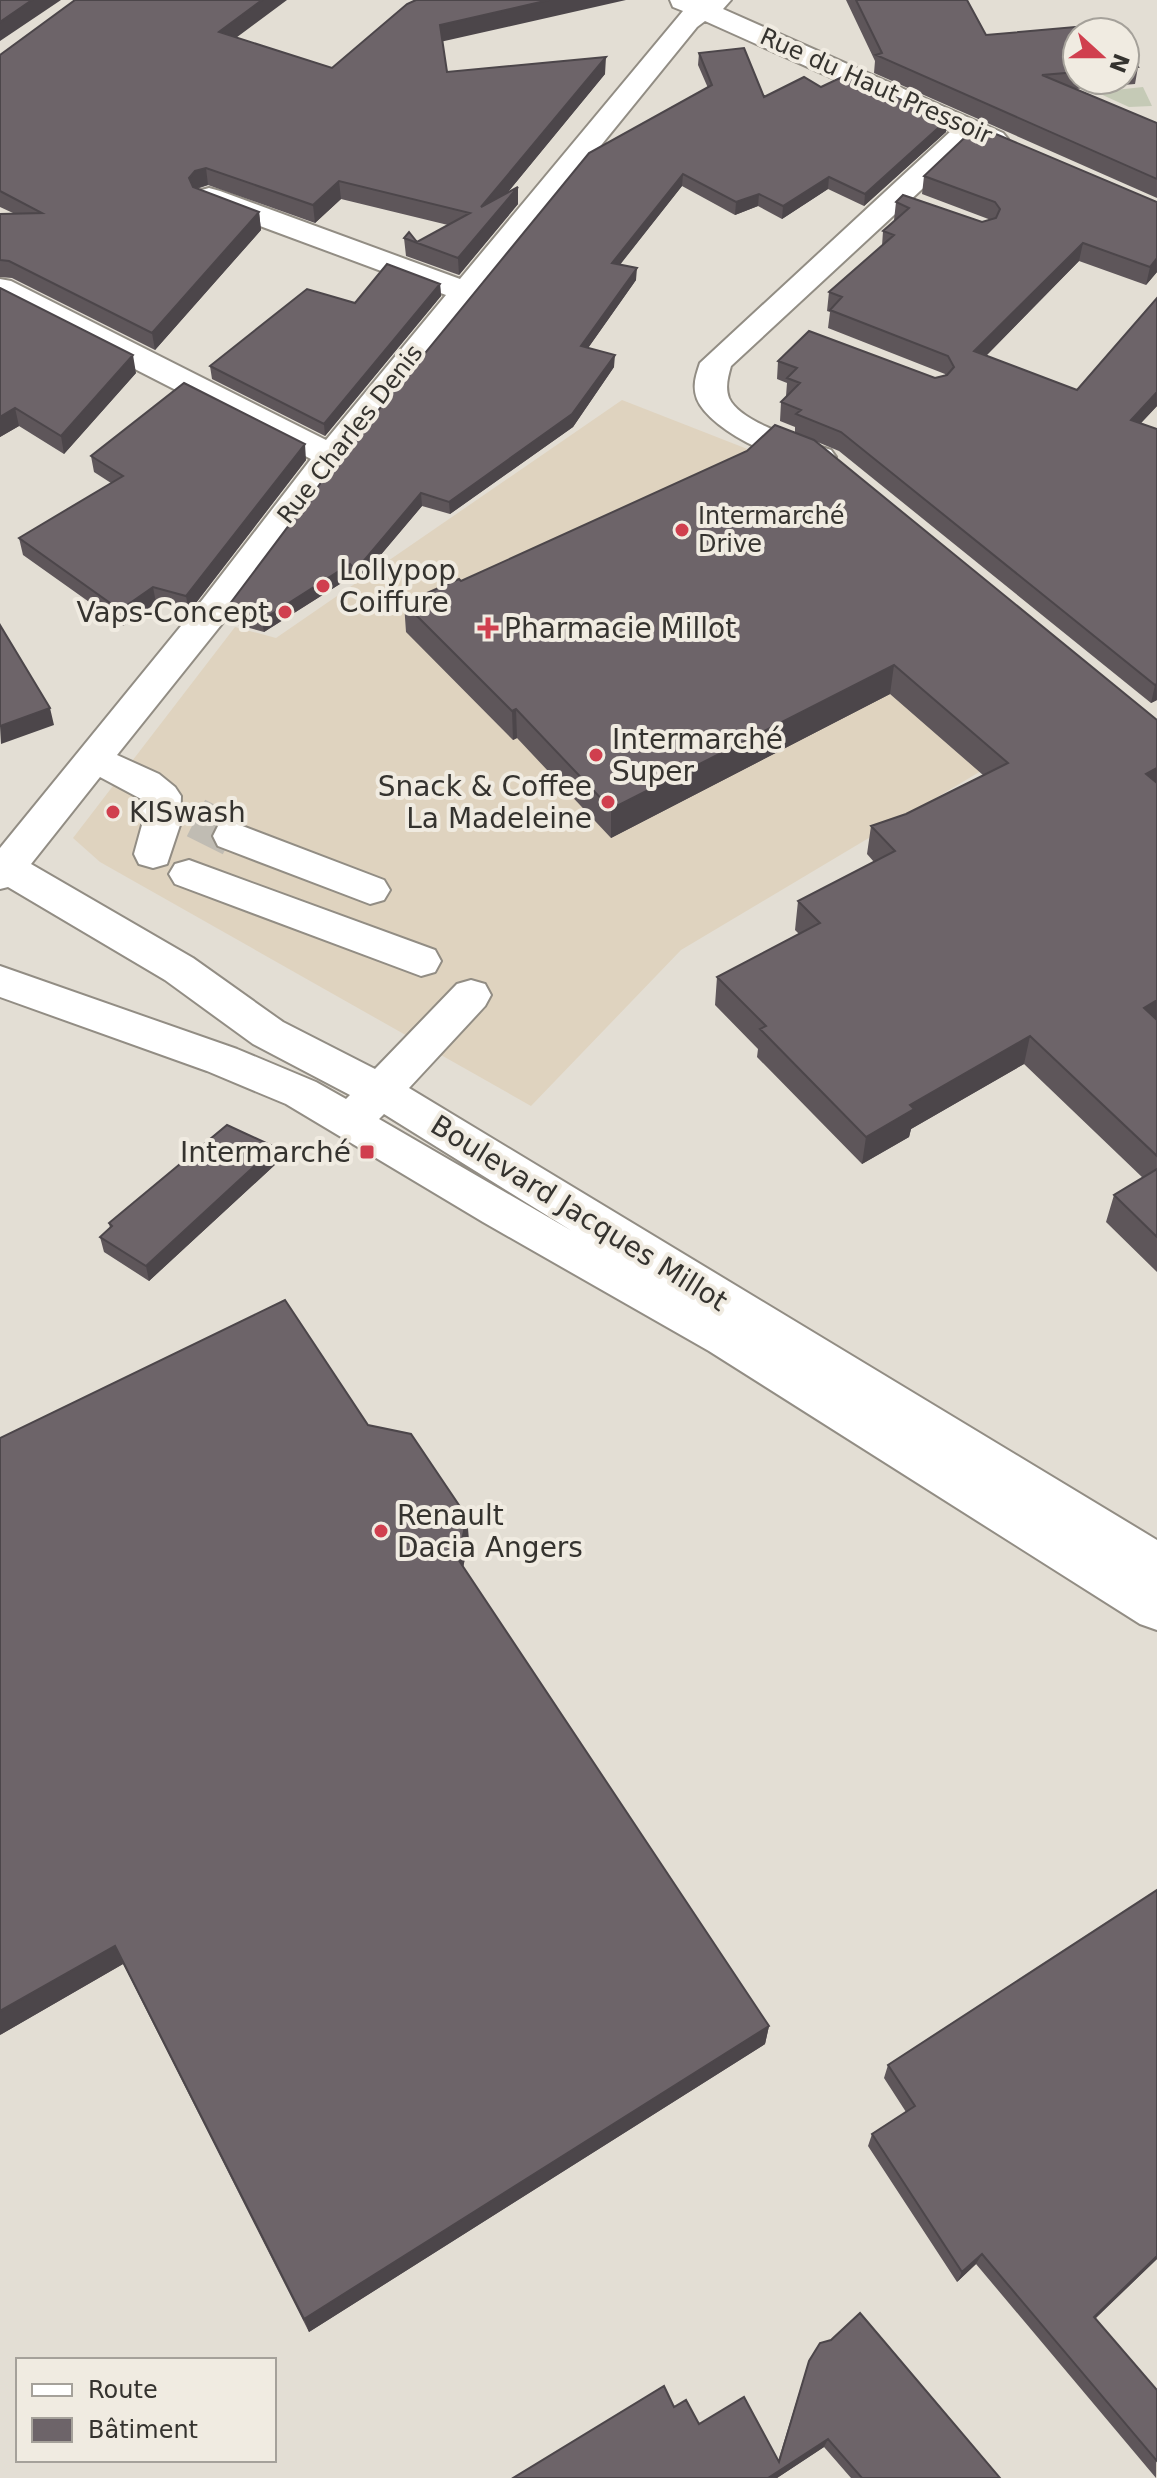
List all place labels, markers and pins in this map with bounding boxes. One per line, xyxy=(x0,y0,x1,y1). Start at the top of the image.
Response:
place label: Intermarché Drive xyxy=(698,502,845,558)
marker: Intermarché Drive xyxy=(673,521,691,539)
place label: Lollypop Coiffure xyxy=(339,554,456,619)
marker: Lollypop Coiffure xyxy=(314,577,332,595)
place label: Vaps-Concept xyxy=(77,596,269,629)
marker: Vaps-Concept xyxy=(276,603,294,621)
place label: Pharmacie Millot xyxy=(504,612,736,645)
marker: Pharmacie Millot xyxy=(479,619,497,637)
place label: Intermarché Super xyxy=(612,723,783,788)
marker: Intermarché Super xyxy=(587,746,605,764)
place label: Snack & Coffee La Madeleine xyxy=(378,770,592,835)
marker: Snack & Coffee La Madeleine xyxy=(599,793,617,811)
place label: KISwash xyxy=(129,796,246,829)
marker: KISwash xyxy=(104,803,122,821)
place label: Intermarché xyxy=(180,1136,351,1169)
marker: Intermarché xyxy=(358,1143,376,1161)
place label: Renault Dacia Angers xyxy=(397,1499,583,1564)
marker: Renault Dacia Angers xyxy=(372,1522,390,1540)

